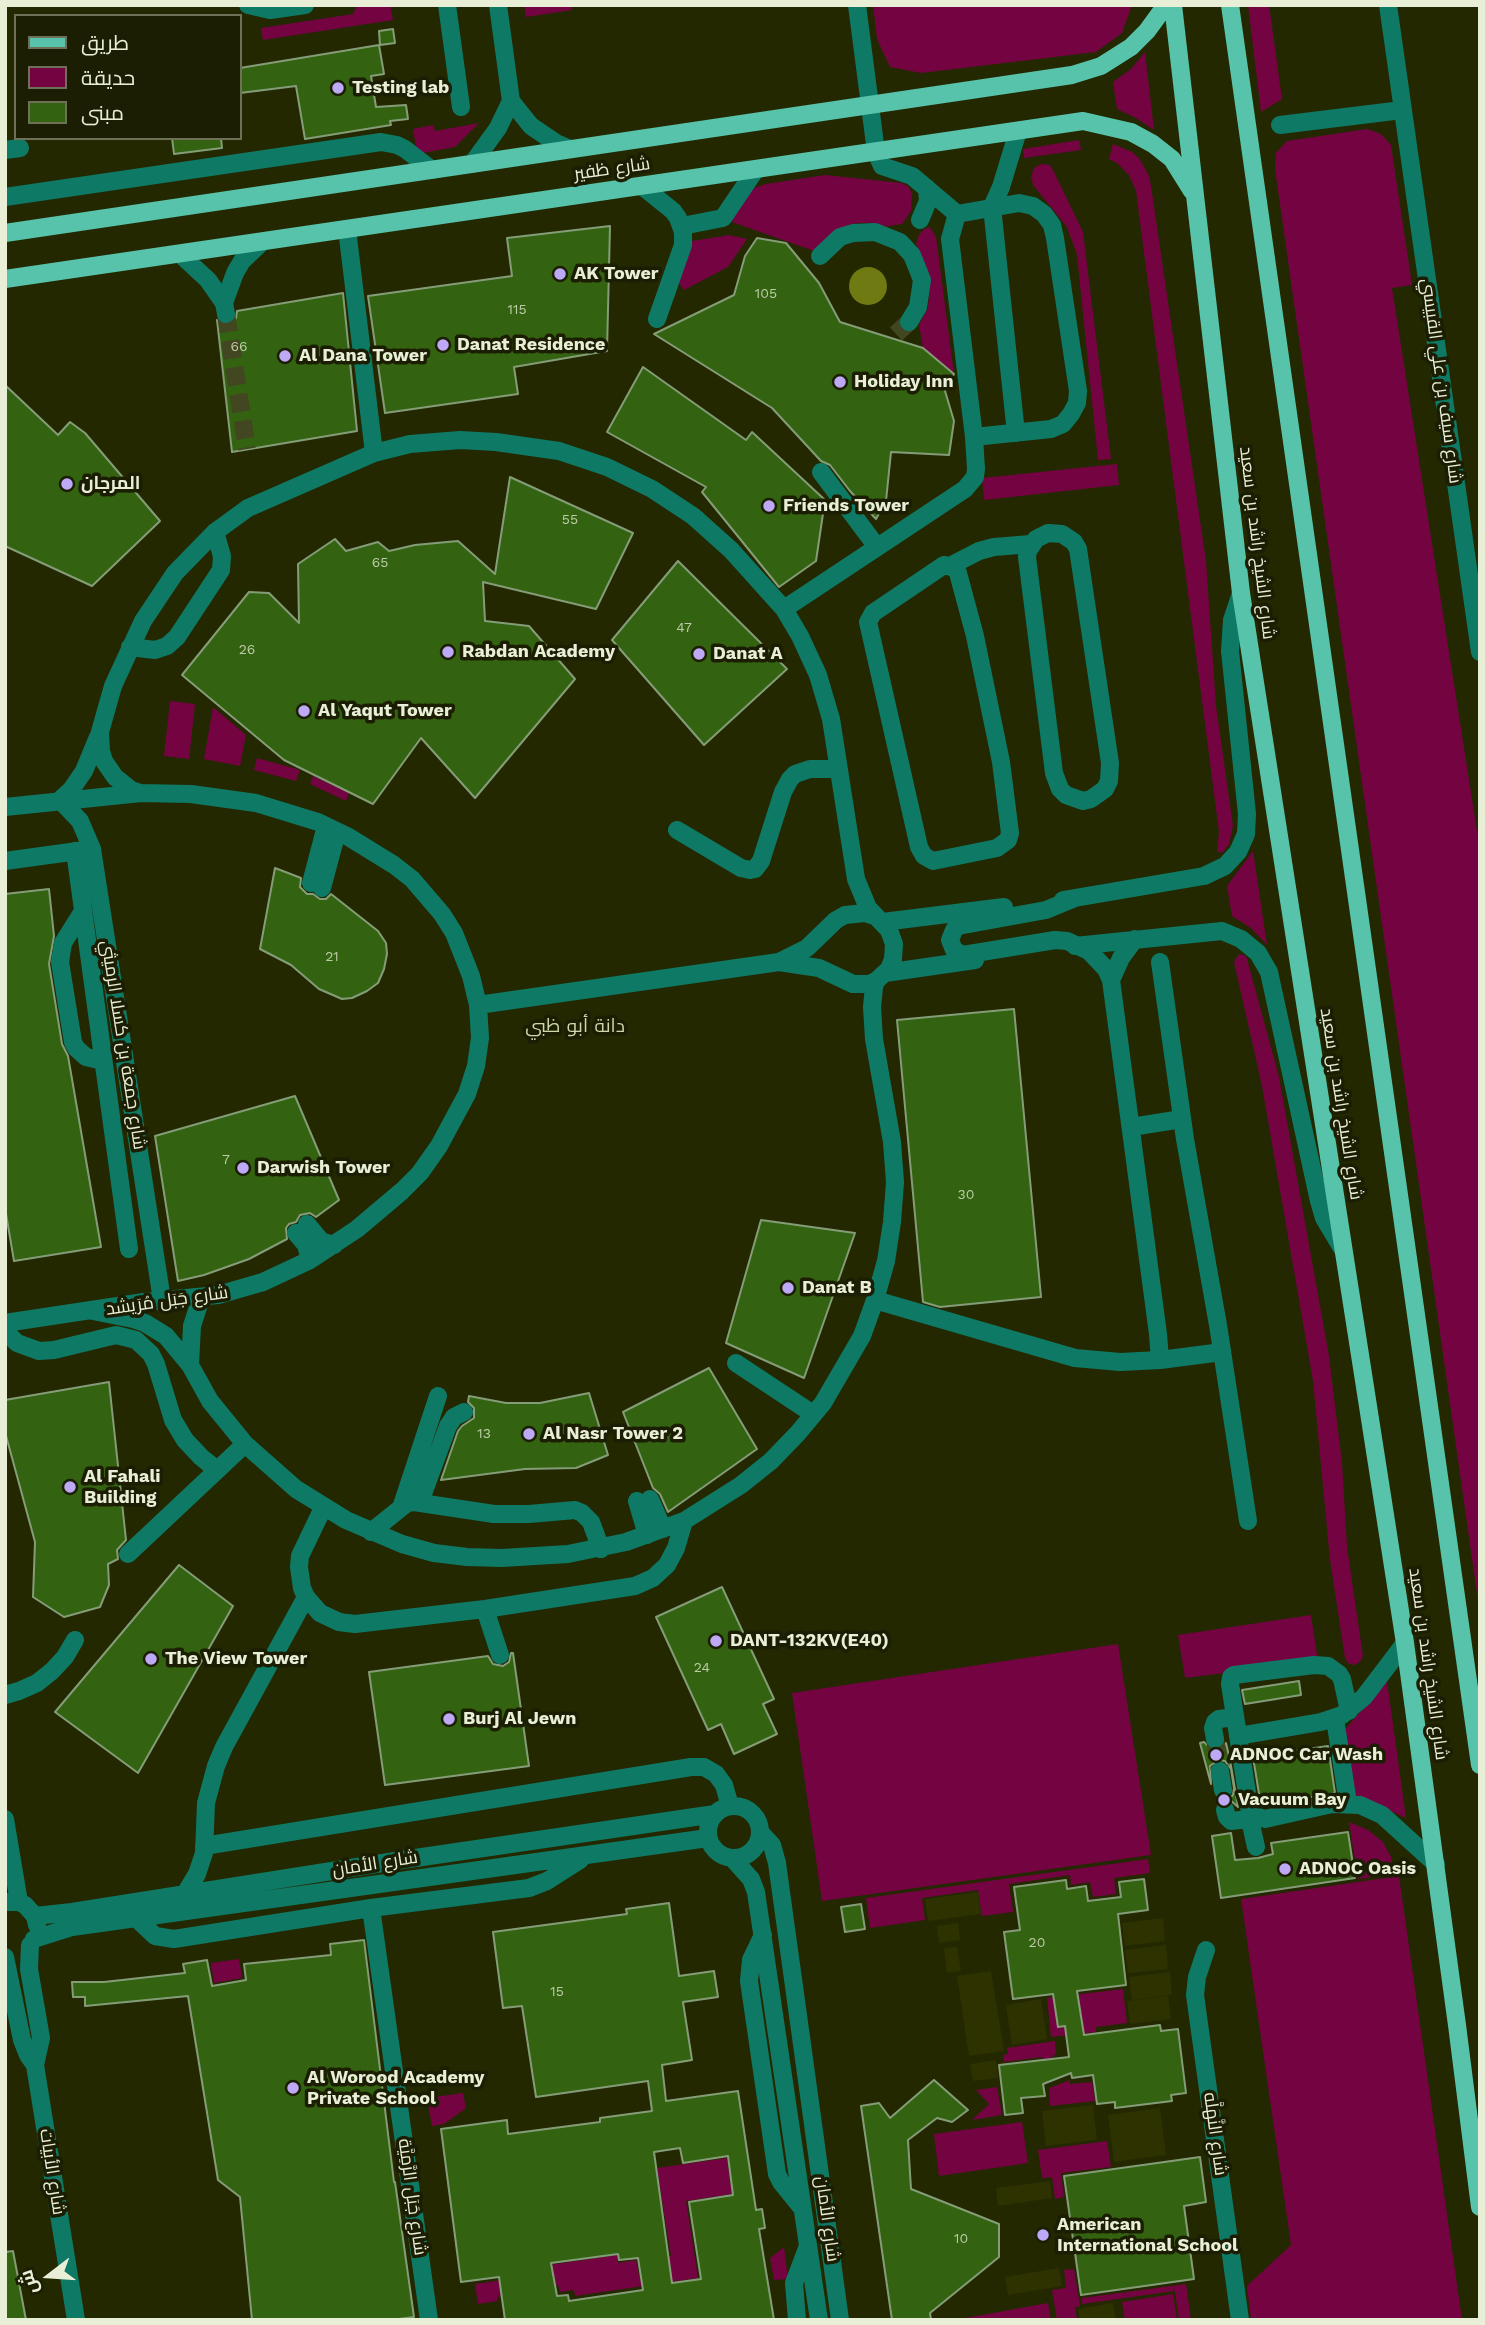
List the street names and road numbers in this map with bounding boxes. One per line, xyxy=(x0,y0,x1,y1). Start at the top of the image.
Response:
street label: شارع ظفير xyxy=(573,153,651,185)
street label: شارع سيف بن علي القبيسي xyxy=(1416,277,1466,485)
street label: شارع الشيخ راشد بن سعيد xyxy=(1234,445,1280,641)
street label: شارع جمعة بن كسلا الرميثي xyxy=(96,939,150,1151)
street label: شارع الشيخ راشد بن سعيد xyxy=(1315,1006,1367,1202)
street label: شارع جَبَل مُرَيشد xyxy=(104,1282,230,1320)
street label: شارع الشيخ راشد بن سعيد xyxy=(1404,1566,1452,1762)
street label: شارع الأمان xyxy=(331,1847,419,1881)
street label: شارع النَّهلَّه xyxy=(1198,2091,1232,2177)
street label: شارع الأبيات xyxy=(35,2127,69,2217)
street label: شارع جَبَل الرَّمِيَّة xyxy=(393,2137,431,2257)
street label: شارع الأمان xyxy=(810,2175,844,2263)

